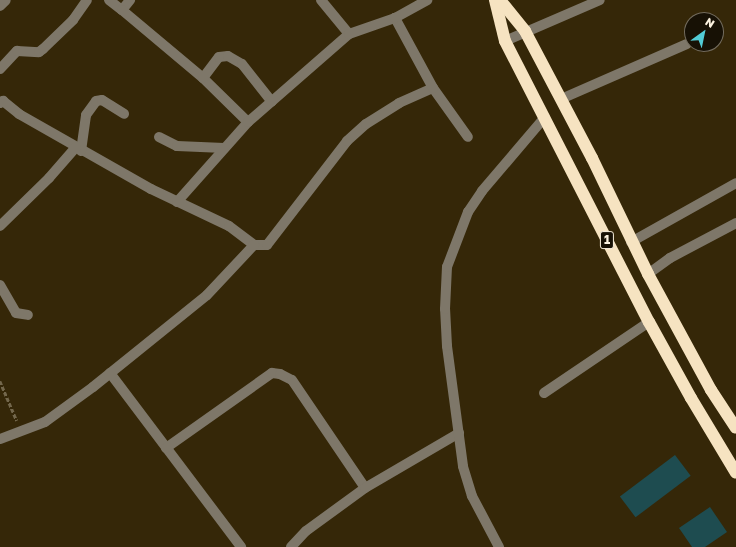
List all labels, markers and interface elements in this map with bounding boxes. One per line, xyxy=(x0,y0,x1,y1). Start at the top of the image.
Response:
north arrow xyxy=(684,12,724,52)
text: N xyxy=(703,15,717,30)
road number: 1 xyxy=(599,230,615,250)

